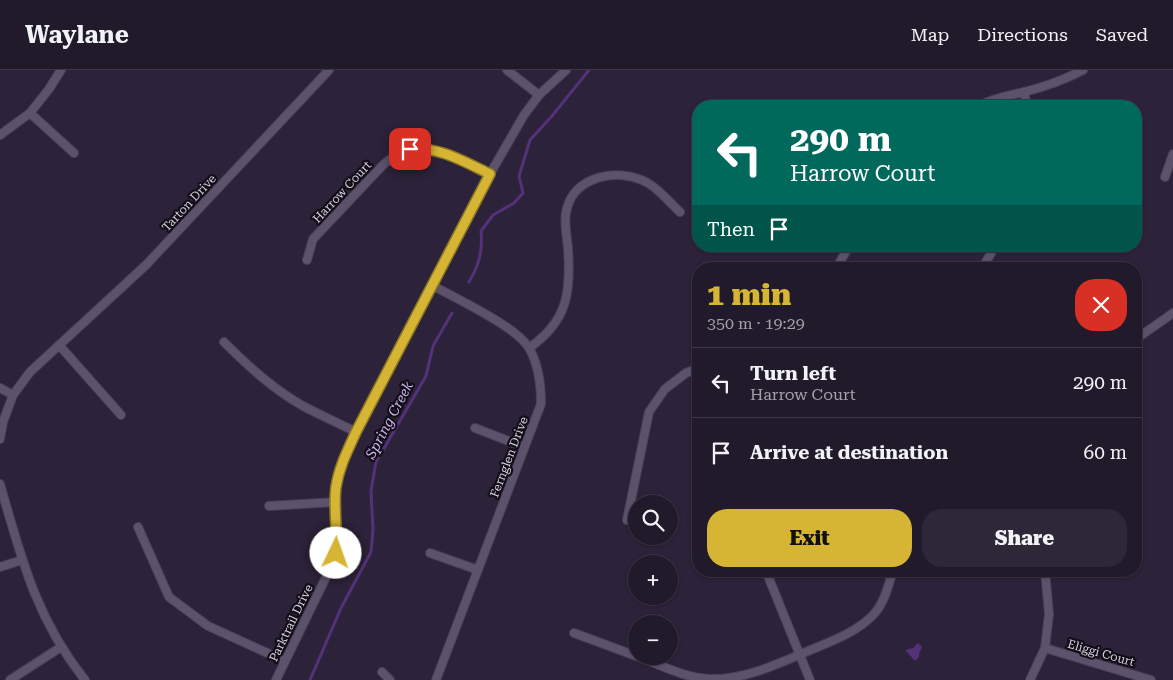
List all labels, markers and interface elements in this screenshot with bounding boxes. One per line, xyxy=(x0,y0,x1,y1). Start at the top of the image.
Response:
text: Waylane xyxy=(25,21,129,49)
text: Map xyxy=(911,24,949,45)
text: Directions xyxy=(977,24,1068,45)
text: Saved xyxy=(1096,24,1148,45)
text: 290 m xyxy=(790,119,891,160)
icon: left xyxy=(707,120,772,185)
pin xyxy=(389,128,431,170)
icon: arrive xyxy=(396,135,424,163)
street label: Harrow Court xyxy=(310,158,375,226)
text: Harrow Court xyxy=(790,161,935,186)
street label: Tarton Drive xyxy=(159,171,219,234)
icon: arrive xyxy=(765,215,793,243)
text: Then xyxy=(707,218,755,241)
text: 1 min xyxy=(707,277,791,312)
button: close xyxy=(1075,279,1127,331)
text: 350 m · 19:29 xyxy=(707,314,805,333)
text: Turn left xyxy=(750,362,836,385)
icon: left xyxy=(707,369,735,397)
text: 290 m xyxy=(1073,371,1127,394)
water label: Spring Creek xyxy=(361,378,416,462)
text: Harrow Court xyxy=(750,385,856,404)
street label: Fernglen Drive xyxy=(487,414,531,499)
icon: arrive xyxy=(707,439,735,467)
text: Arrive at destination xyxy=(750,441,948,464)
text: 60 m xyxy=(1084,441,1127,464)
map controls xyxy=(628,495,678,665)
button: search xyxy=(628,495,678,545)
button: Exit xyxy=(707,509,912,567)
button: Share xyxy=(922,509,1127,567)
position arrow xyxy=(309,526,361,578)
button: + xyxy=(628,555,678,605)
street label: Parktrail Drive xyxy=(266,582,316,664)
button: − xyxy=(628,615,678,665)
street label: Eliggi Court xyxy=(1066,637,1137,669)

